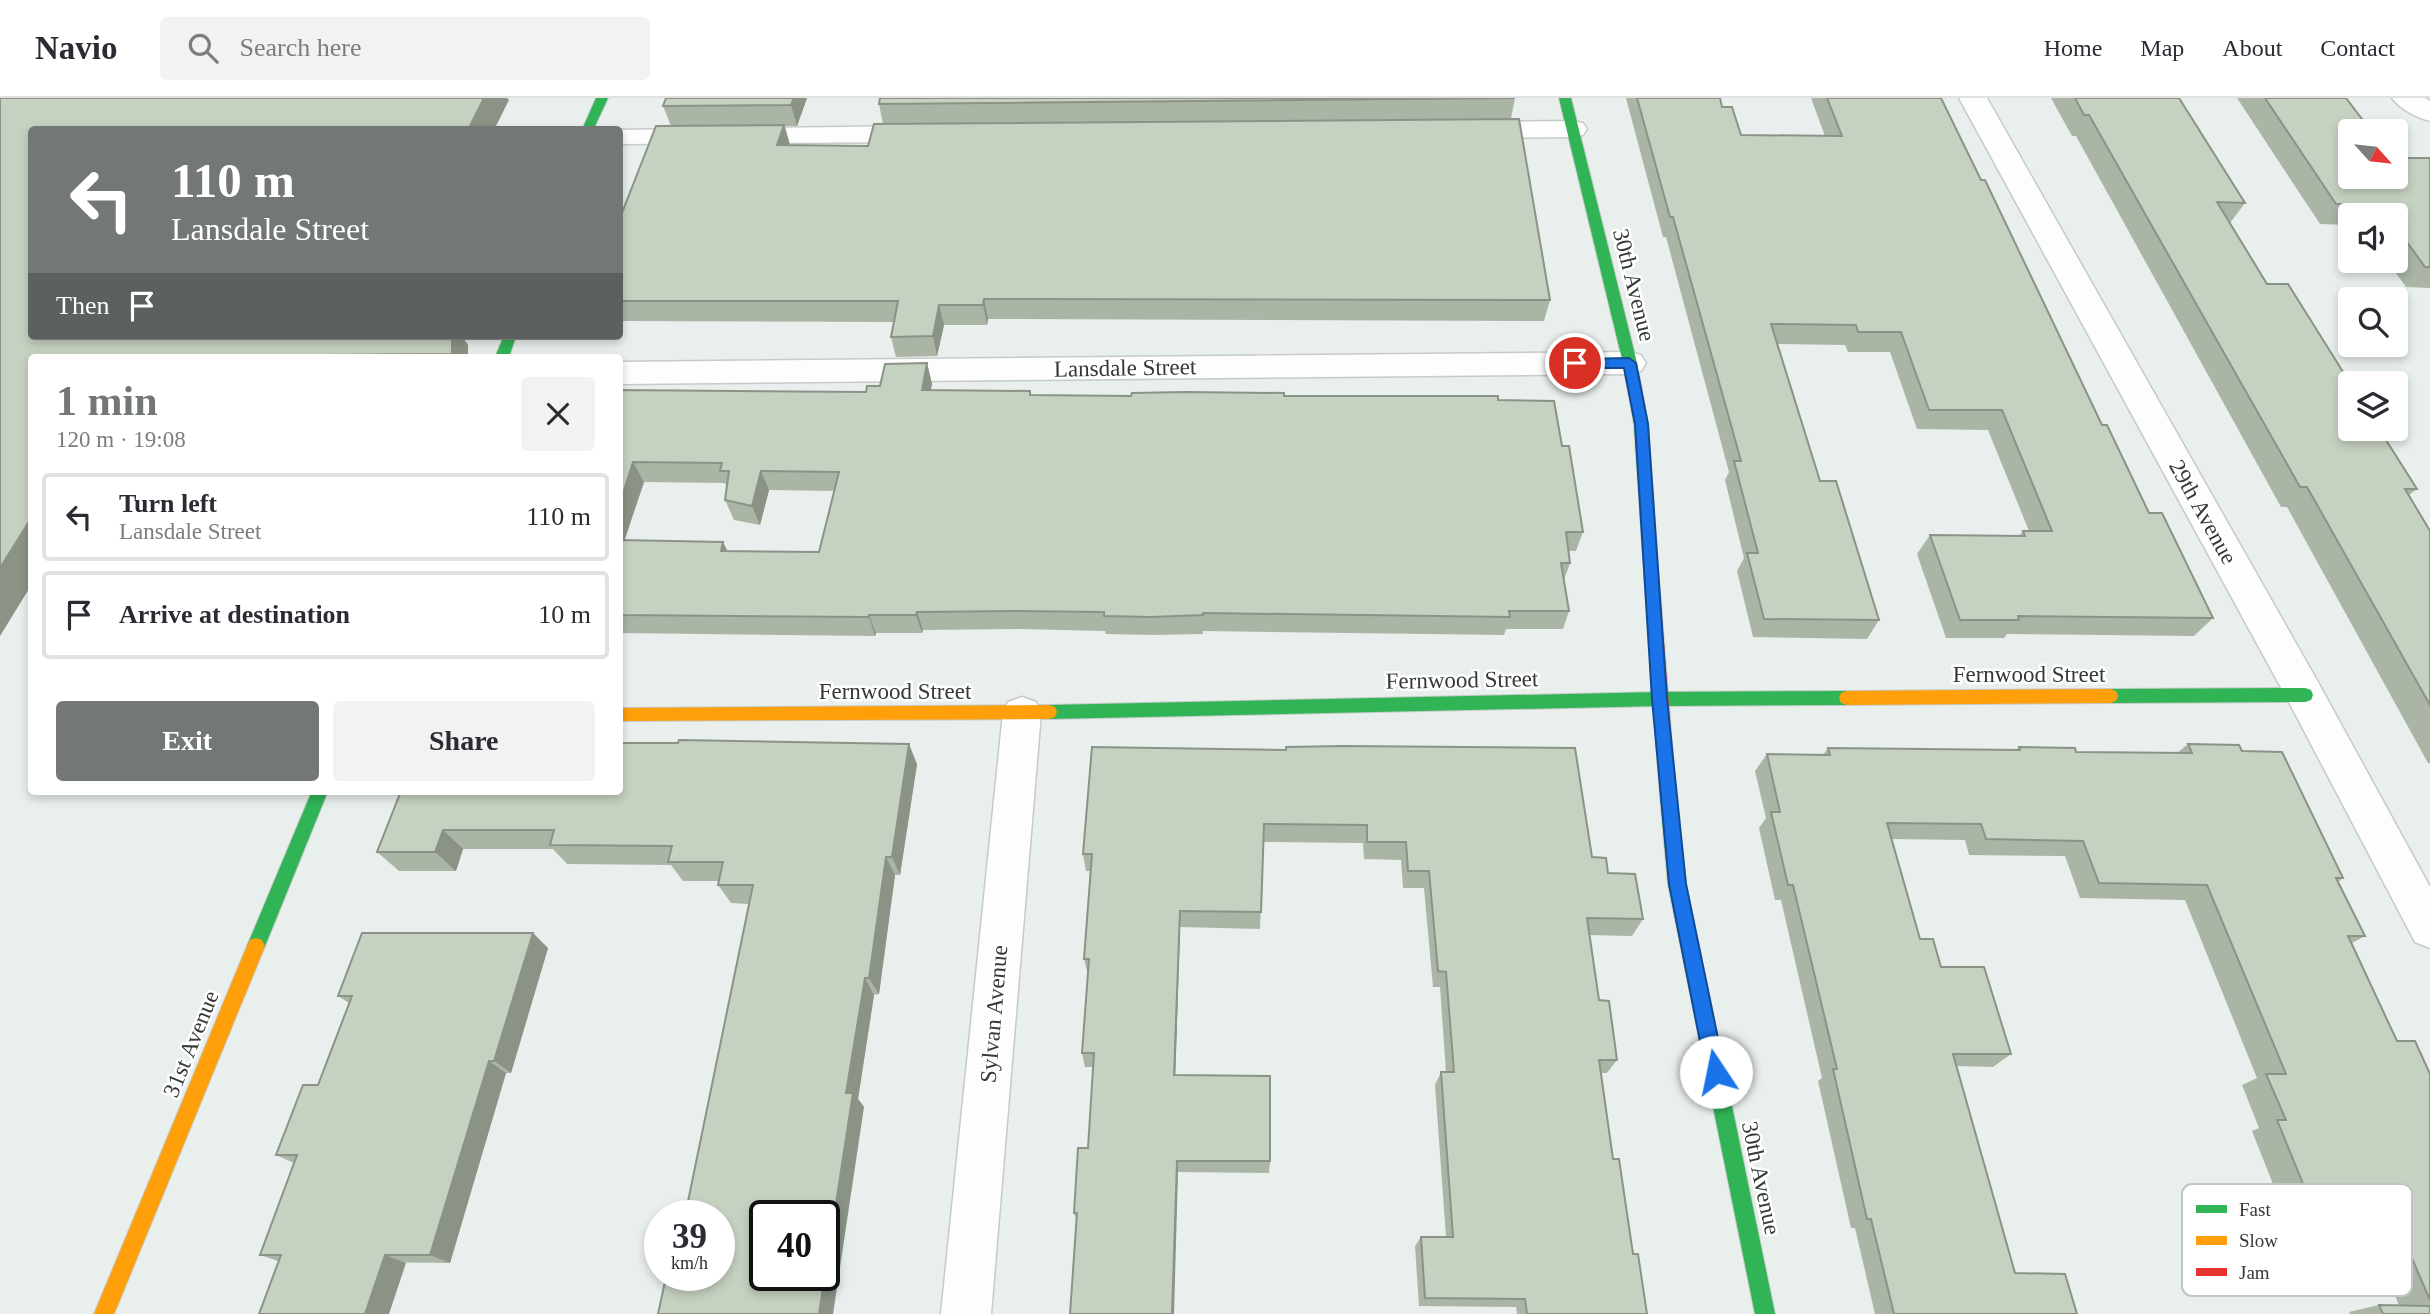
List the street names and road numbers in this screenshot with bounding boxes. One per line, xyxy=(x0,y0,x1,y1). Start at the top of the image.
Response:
street label: 30th Avenue xyxy=(1608,226,1660,344)
street label: Lansdale Street xyxy=(1054,354,1197,382)
street label: 29th Avenue xyxy=(2164,456,2242,568)
street label: Fernwood Street xyxy=(1953,662,2106,687)
street label: Fernwood Street xyxy=(1385,666,1539,694)
street label: Fernwood Street xyxy=(819,679,972,704)
street label: Sylvan Avenue xyxy=(976,944,1012,1084)
street label: 31st Avenue xyxy=(158,987,224,1101)
street label: 30th Avenue xyxy=(1737,1119,1785,1237)

